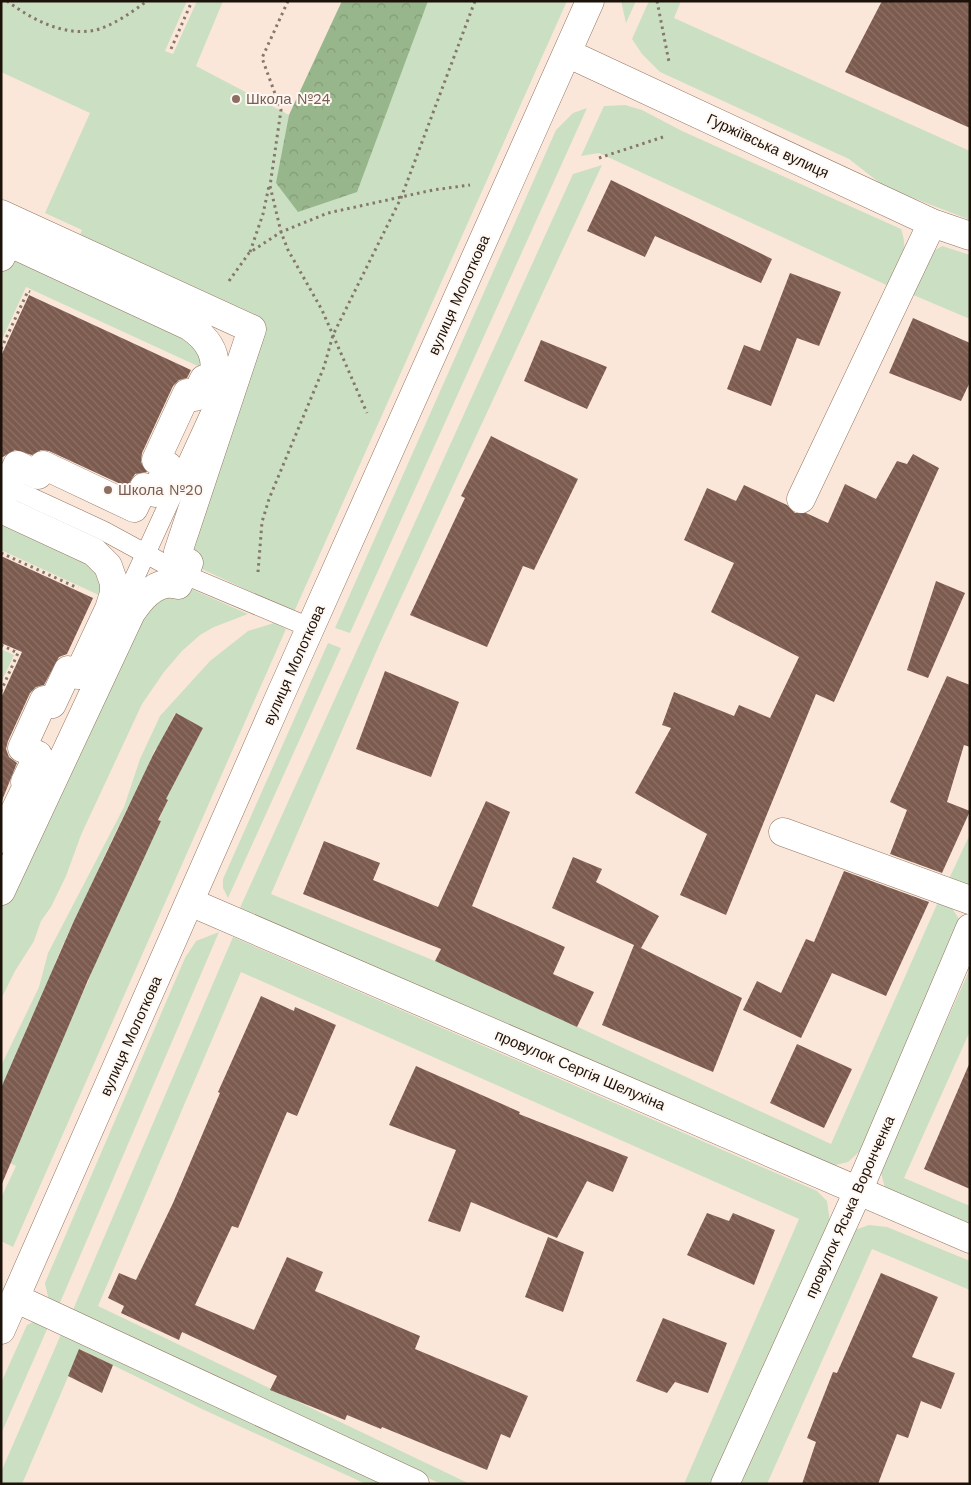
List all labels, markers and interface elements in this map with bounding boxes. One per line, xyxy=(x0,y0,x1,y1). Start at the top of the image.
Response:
place label: Школа №24 xyxy=(246,90,331,108)
marker: Школа №24 xyxy=(230,93,242,105)
street label: Гуржіївська вулиця xyxy=(704,110,832,182)
street label: вулиця Молоткова xyxy=(424,232,494,358)
place label: Школа №20 xyxy=(118,481,203,499)
marker: Школа №20 xyxy=(102,484,114,496)
street label: вулиця Молоткова xyxy=(259,602,329,728)
street label: вулиця Молоткова xyxy=(96,973,166,1099)
street label: провулок Сергія Шелухіна xyxy=(492,1026,669,1114)
street label: провулок Яська Воронченка xyxy=(802,1112,899,1301)

